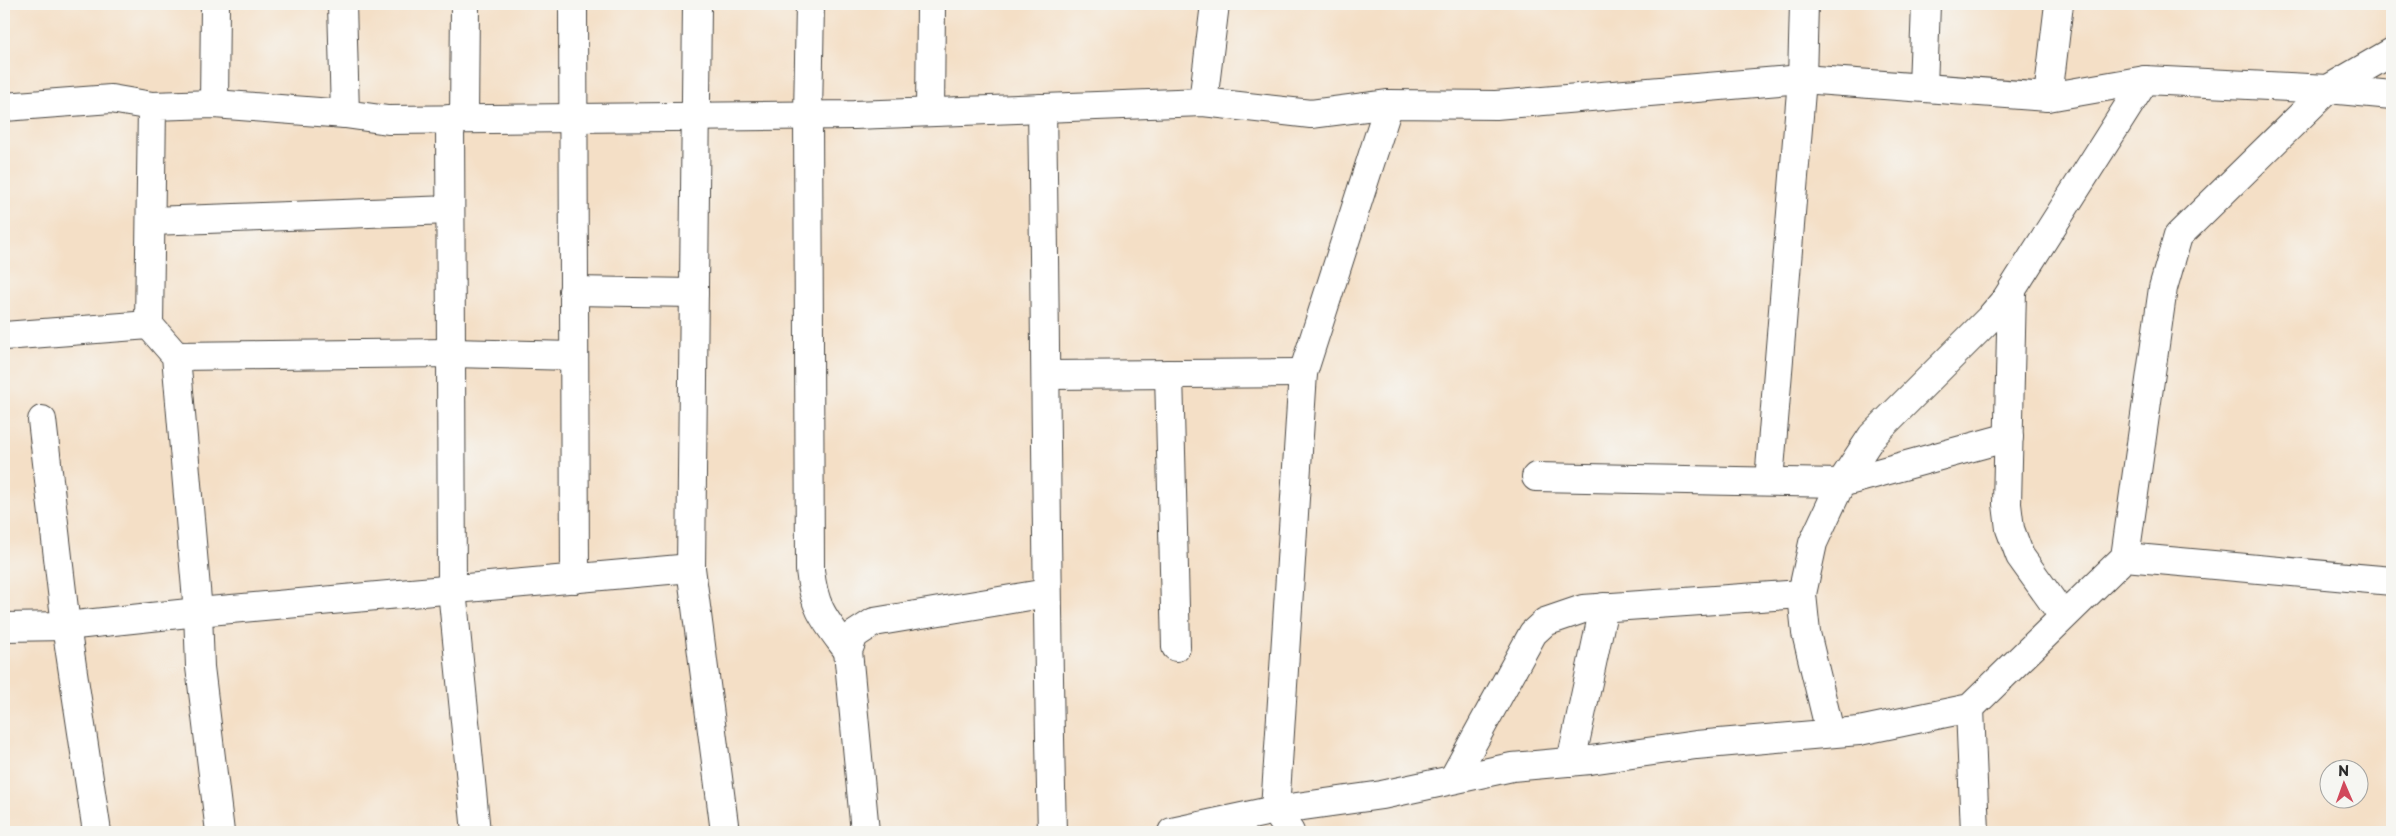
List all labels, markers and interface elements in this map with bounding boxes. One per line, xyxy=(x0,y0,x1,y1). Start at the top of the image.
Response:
north arrow xyxy=(2318,758,2368,808)
text: N xyxy=(2338,760,2349,781)

